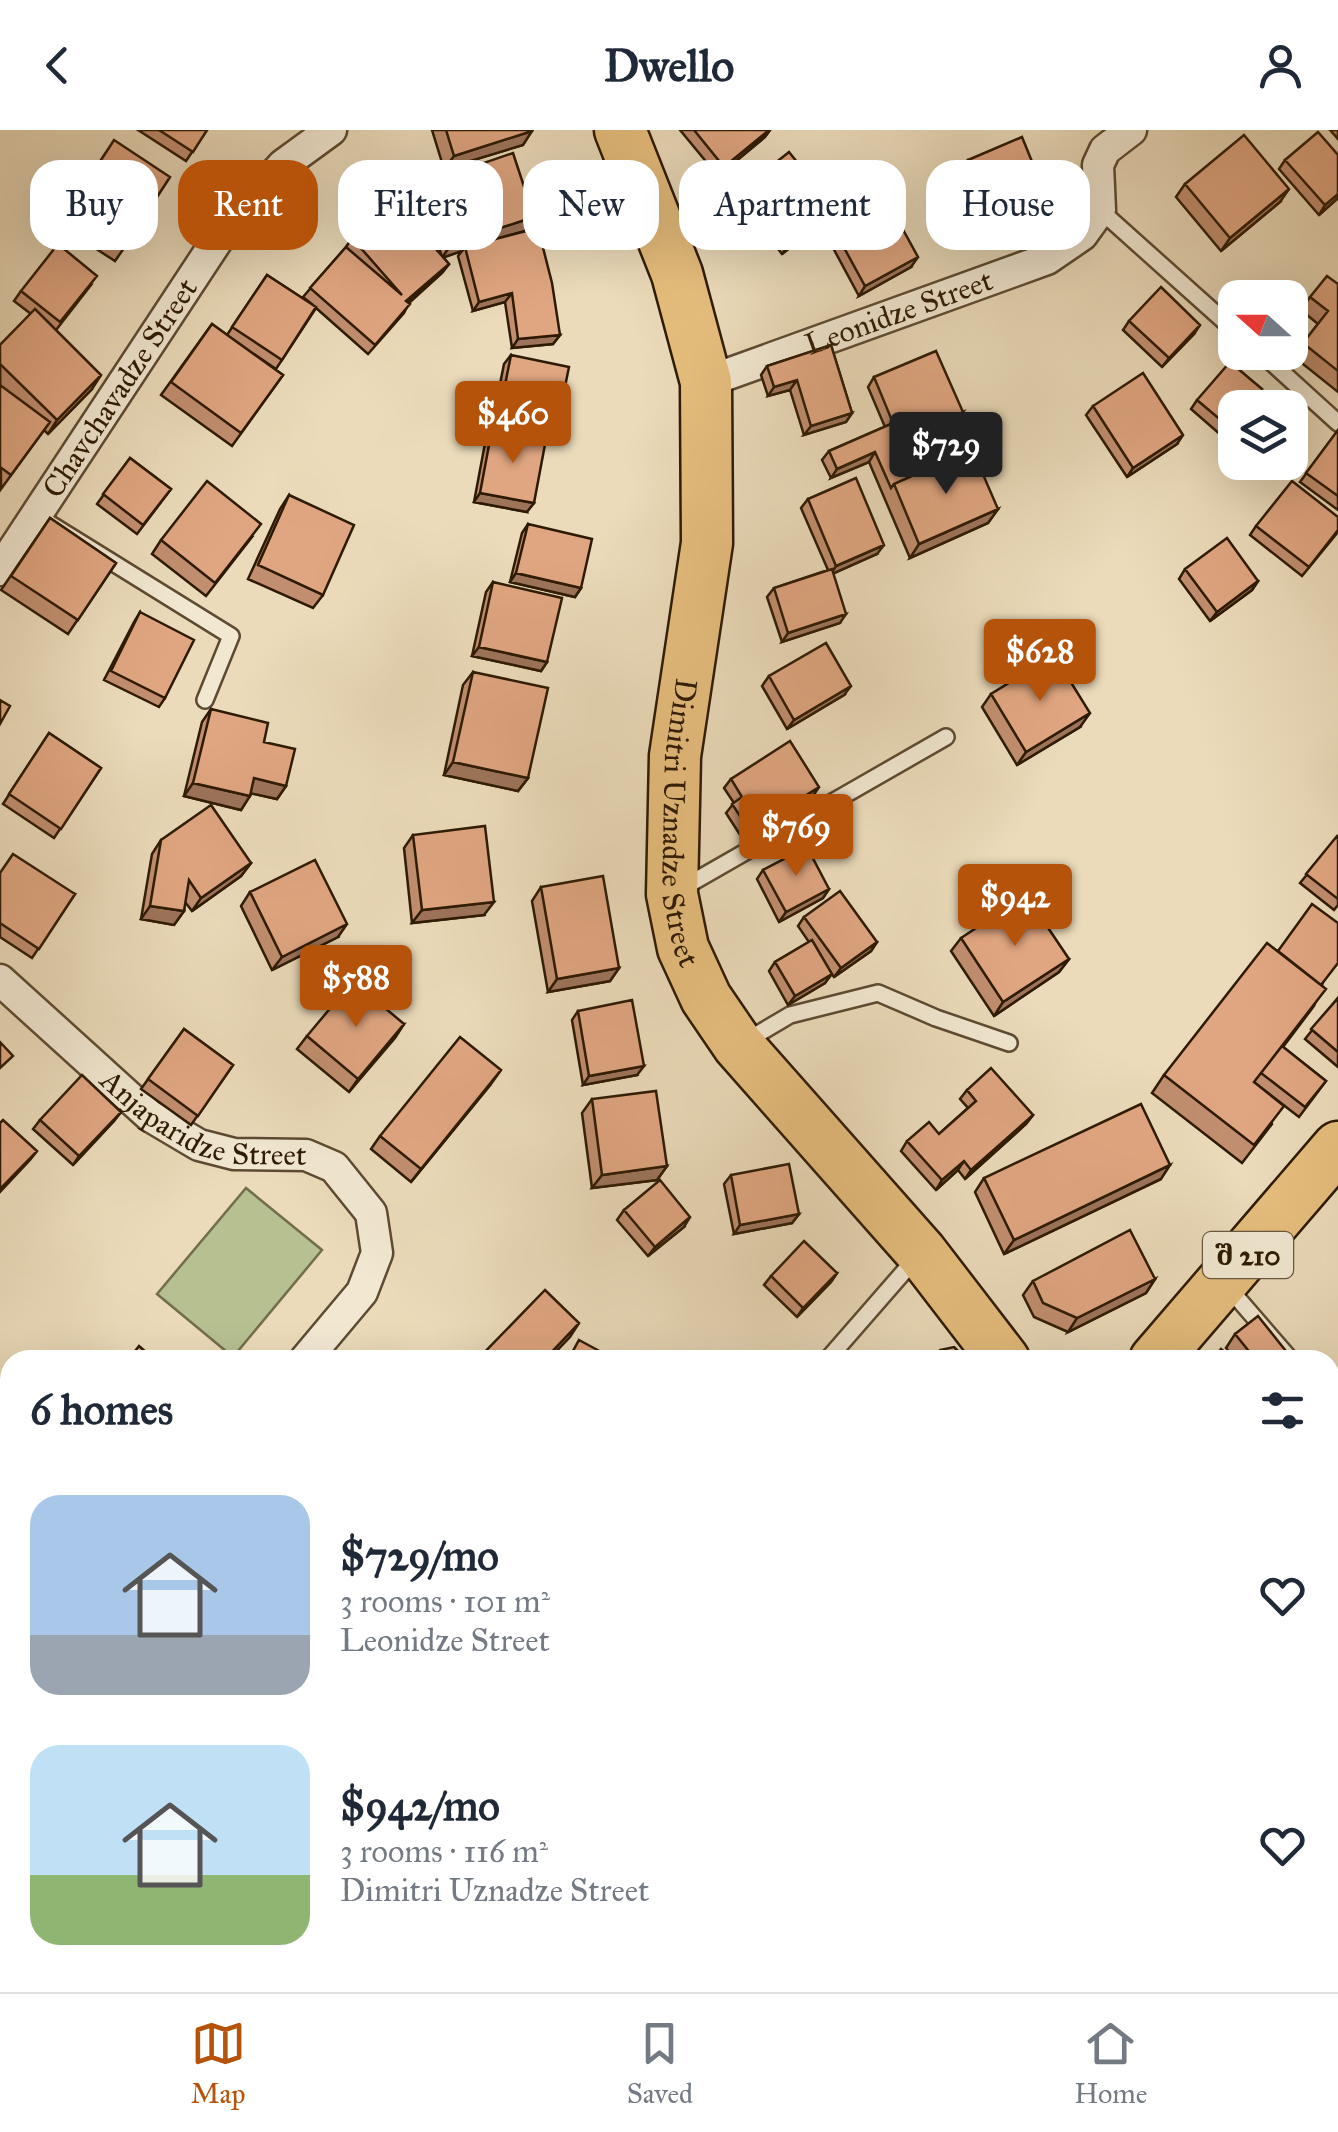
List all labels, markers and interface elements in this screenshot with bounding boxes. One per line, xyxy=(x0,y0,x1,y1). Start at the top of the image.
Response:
icon: back xyxy=(30,38,85,93)
text: Dwello xyxy=(604,38,734,93)
icon: person xyxy=(1253,38,1308,93)
chip: Buy xyxy=(30,160,158,250)
chip: Rent xyxy=(178,160,318,250)
chip: Filters xyxy=(338,160,503,250)
chip: New xyxy=(523,160,659,250)
chip: Apartment xyxy=(679,160,906,250)
chip: House xyxy=(926,160,1090,250)
street label: Leonidze Street xyxy=(800,262,998,363)
street label: Chavchavadze Street xyxy=(35,271,205,504)
north arrow xyxy=(1218,280,1308,370)
map controls xyxy=(1218,280,1308,480)
pin: $460 xyxy=(454,381,572,466)
button: layers xyxy=(1218,390,1308,480)
text: $460 xyxy=(477,394,549,433)
pin: $729 xyxy=(887,412,1005,497)
text: $729 xyxy=(911,425,981,464)
pin: $628 xyxy=(981,619,1099,704)
text: $628 xyxy=(1006,632,1074,671)
street label: Dimitri Uznadze Street xyxy=(654,676,707,973)
pin: $769 xyxy=(737,794,855,879)
text: $769 xyxy=(761,807,831,846)
pin: $942 xyxy=(956,864,1074,949)
text: $942 xyxy=(980,877,1050,916)
pin: $588 xyxy=(297,945,415,1030)
text: $588 xyxy=(322,958,390,997)
street label: Anjaparidze Street xyxy=(92,1061,307,1173)
road number: შ 210 xyxy=(1203,1232,1293,1278)
icon: filters xyxy=(1255,1383,1310,1438)
text: 6 homes xyxy=(30,1384,173,1436)
text: $729/mo xyxy=(340,1530,499,1582)
icon: home xyxy=(110,1535,230,1655)
icon: heart xyxy=(1255,1568,1310,1623)
text: 3 rooms · 101 m² xyxy=(340,1582,550,1621)
text: Leonidze Street xyxy=(340,1621,550,1660)
text: $942/mo xyxy=(340,1780,500,1832)
icon: home xyxy=(110,1785,230,1905)
icon: heart xyxy=(1255,1818,1310,1873)
text: 3 rooms · 116 m² xyxy=(340,1832,548,1871)
text: Dimitri Uznadze Street xyxy=(340,1871,649,1910)
tab: Map xyxy=(191,2016,246,2111)
tab: Saved xyxy=(627,2016,693,2111)
tab: Home xyxy=(1074,2016,1147,2111)

